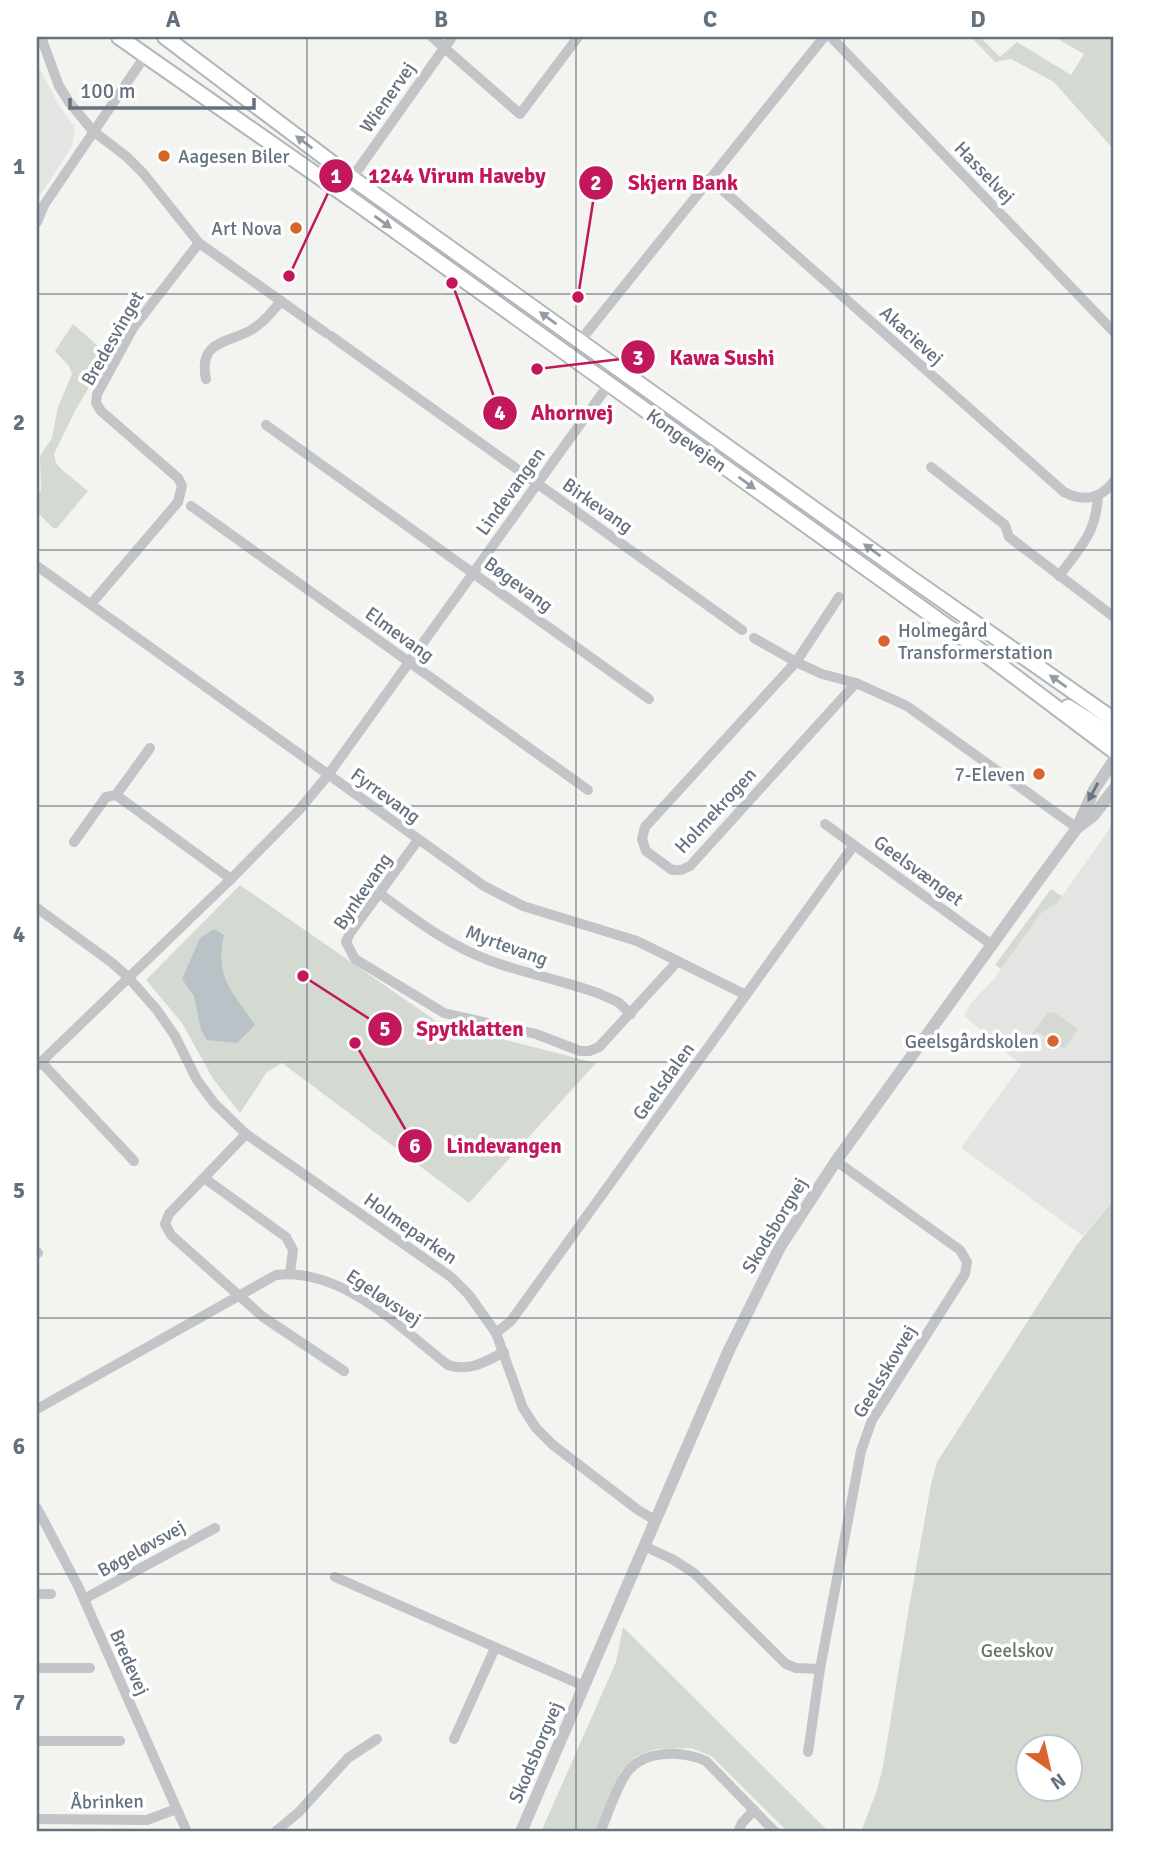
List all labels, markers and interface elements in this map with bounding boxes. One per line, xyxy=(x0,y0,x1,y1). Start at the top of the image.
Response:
text: A xyxy=(166,5,181,34)
text: B xyxy=(434,5,448,34)
text: C xyxy=(703,5,717,34)
text: D xyxy=(970,5,986,34)
street label: Wienervej xyxy=(355,57,421,138)
scale bar xyxy=(70,66,254,110)
text: 100 m xyxy=(80,78,135,104)
one-way arrow xyxy=(295,134,313,149)
street label: Hasselvej xyxy=(949,137,1020,209)
place label: Aagesen Biler xyxy=(178,145,290,169)
marker: Aagesen Biler xyxy=(156,148,172,164)
text: 1 xyxy=(13,152,25,181)
callout: 1244 Virum Haveby xyxy=(319,155,559,197)
callout: Skjern Bank xyxy=(579,162,752,204)
text: 1 xyxy=(330,163,342,189)
text: 1244 Virum Haveby xyxy=(368,163,546,189)
text: 2 xyxy=(590,170,602,196)
text: Skjern Bank xyxy=(628,170,738,196)
one-way arrow xyxy=(374,215,392,229)
place label: Art Nova xyxy=(211,217,282,241)
marker: Art Nova xyxy=(288,220,304,236)
street label: Bredesvinget xyxy=(76,287,150,390)
street label: Akacievej xyxy=(875,301,948,371)
one-way arrow xyxy=(538,311,557,325)
callout: Kawa Sushi xyxy=(620,336,788,378)
text: 3 xyxy=(632,345,644,371)
text: Kawa Sushi xyxy=(670,345,775,371)
callout: Ahornvej xyxy=(482,392,627,434)
text: 4 xyxy=(494,400,506,426)
text: Ahornvej xyxy=(531,400,613,426)
street label: Kongevejen xyxy=(641,404,731,478)
text: 2 xyxy=(13,408,25,437)
street label: Lindevangen xyxy=(471,443,551,540)
street label: Birkevang xyxy=(557,473,637,539)
one-way arrow xyxy=(738,476,756,490)
one-way arrow xyxy=(863,543,881,557)
street label: Bøgevang xyxy=(479,552,558,618)
street label: Elmevang xyxy=(360,602,439,668)
place label: Holmegård Transformerstation xyxy=(898,619,1053,665)
marker: Holmegård Transformerstation xyxy=(876,633,892,649)
text: 3 xyxy=(13,664,25,693)
one-way arrow xyxy=(1049,674,1067,688)
street label: Fyrrevang xyxy=(346,763,425,829)
street label: Holmekrogen xyxy=(670,763,762,859)
place label: 7-Eleven xyxy=(954,763,1025,787)
marker: 7-Eleven xyxy=(1031,766,1047,782)
one-way arrow xyxy=(1087,783,1099,802)
street label: Geelsvænget xyxy=(869,830,968,912)
street label: Bynkevang xyxy=(328,849,397,935)
text: 4 xyxy=(13,920,25,949)
street label: Myrtevang xyxy=(462,920,551,972)
callout: Spytklatten xyxy=(367,1008,537,1050)
text: 5 xyxy=(379,1016,391,1042)
text: Spytklatten xyxy=(416,1016,524,1042)
place label: Geelsgårdskolen xyxy=(905,1030,1039,1054)
marker: Geelsgårdskolen xyxy=(1045,1033,1061,1049)
street label: Geelsdalen xyxy=(628,1038,700,1125)
callout: Lindevangen xyxy=(397,1125,576,1167)
text: 6 xyxy=(409,1133,421,1159)
text: Lindevangen xyxy=(446,1133,562,1159)
street label: Skodsborgvej xyxy=(737,1173,813,1278)
text: 5 xyxy=(13,1176,25,1205)
street label: Holmeparken xyxy=(359,1188,462,1270)
street label: Egeløvsvej xyxy=(341,1264,426,1332)
street label: Geelsskovvej xyxy=(848,1321,922,1422)
text: 6 xyxy=(13,1432,25,1461)
street label: Bøgeløvsvej xyxy=(94,1515,189,1583)
street label: Bredevej xyxy=(104,1626,154,1699)
park label: Geelskov xyxy=(981,1639,1054,1663)
text: 7 xyxy=(13,1688,25,1717)
street label: Skodsborgvej xyxy=(504,1698,568,1807)
north arrow xyxy=(1014,1732,1084,1802)
text: N xyxy=(1046,1768,1070,1795)
street label: Åbrinken xyxy=(70,1789,144,1815)

